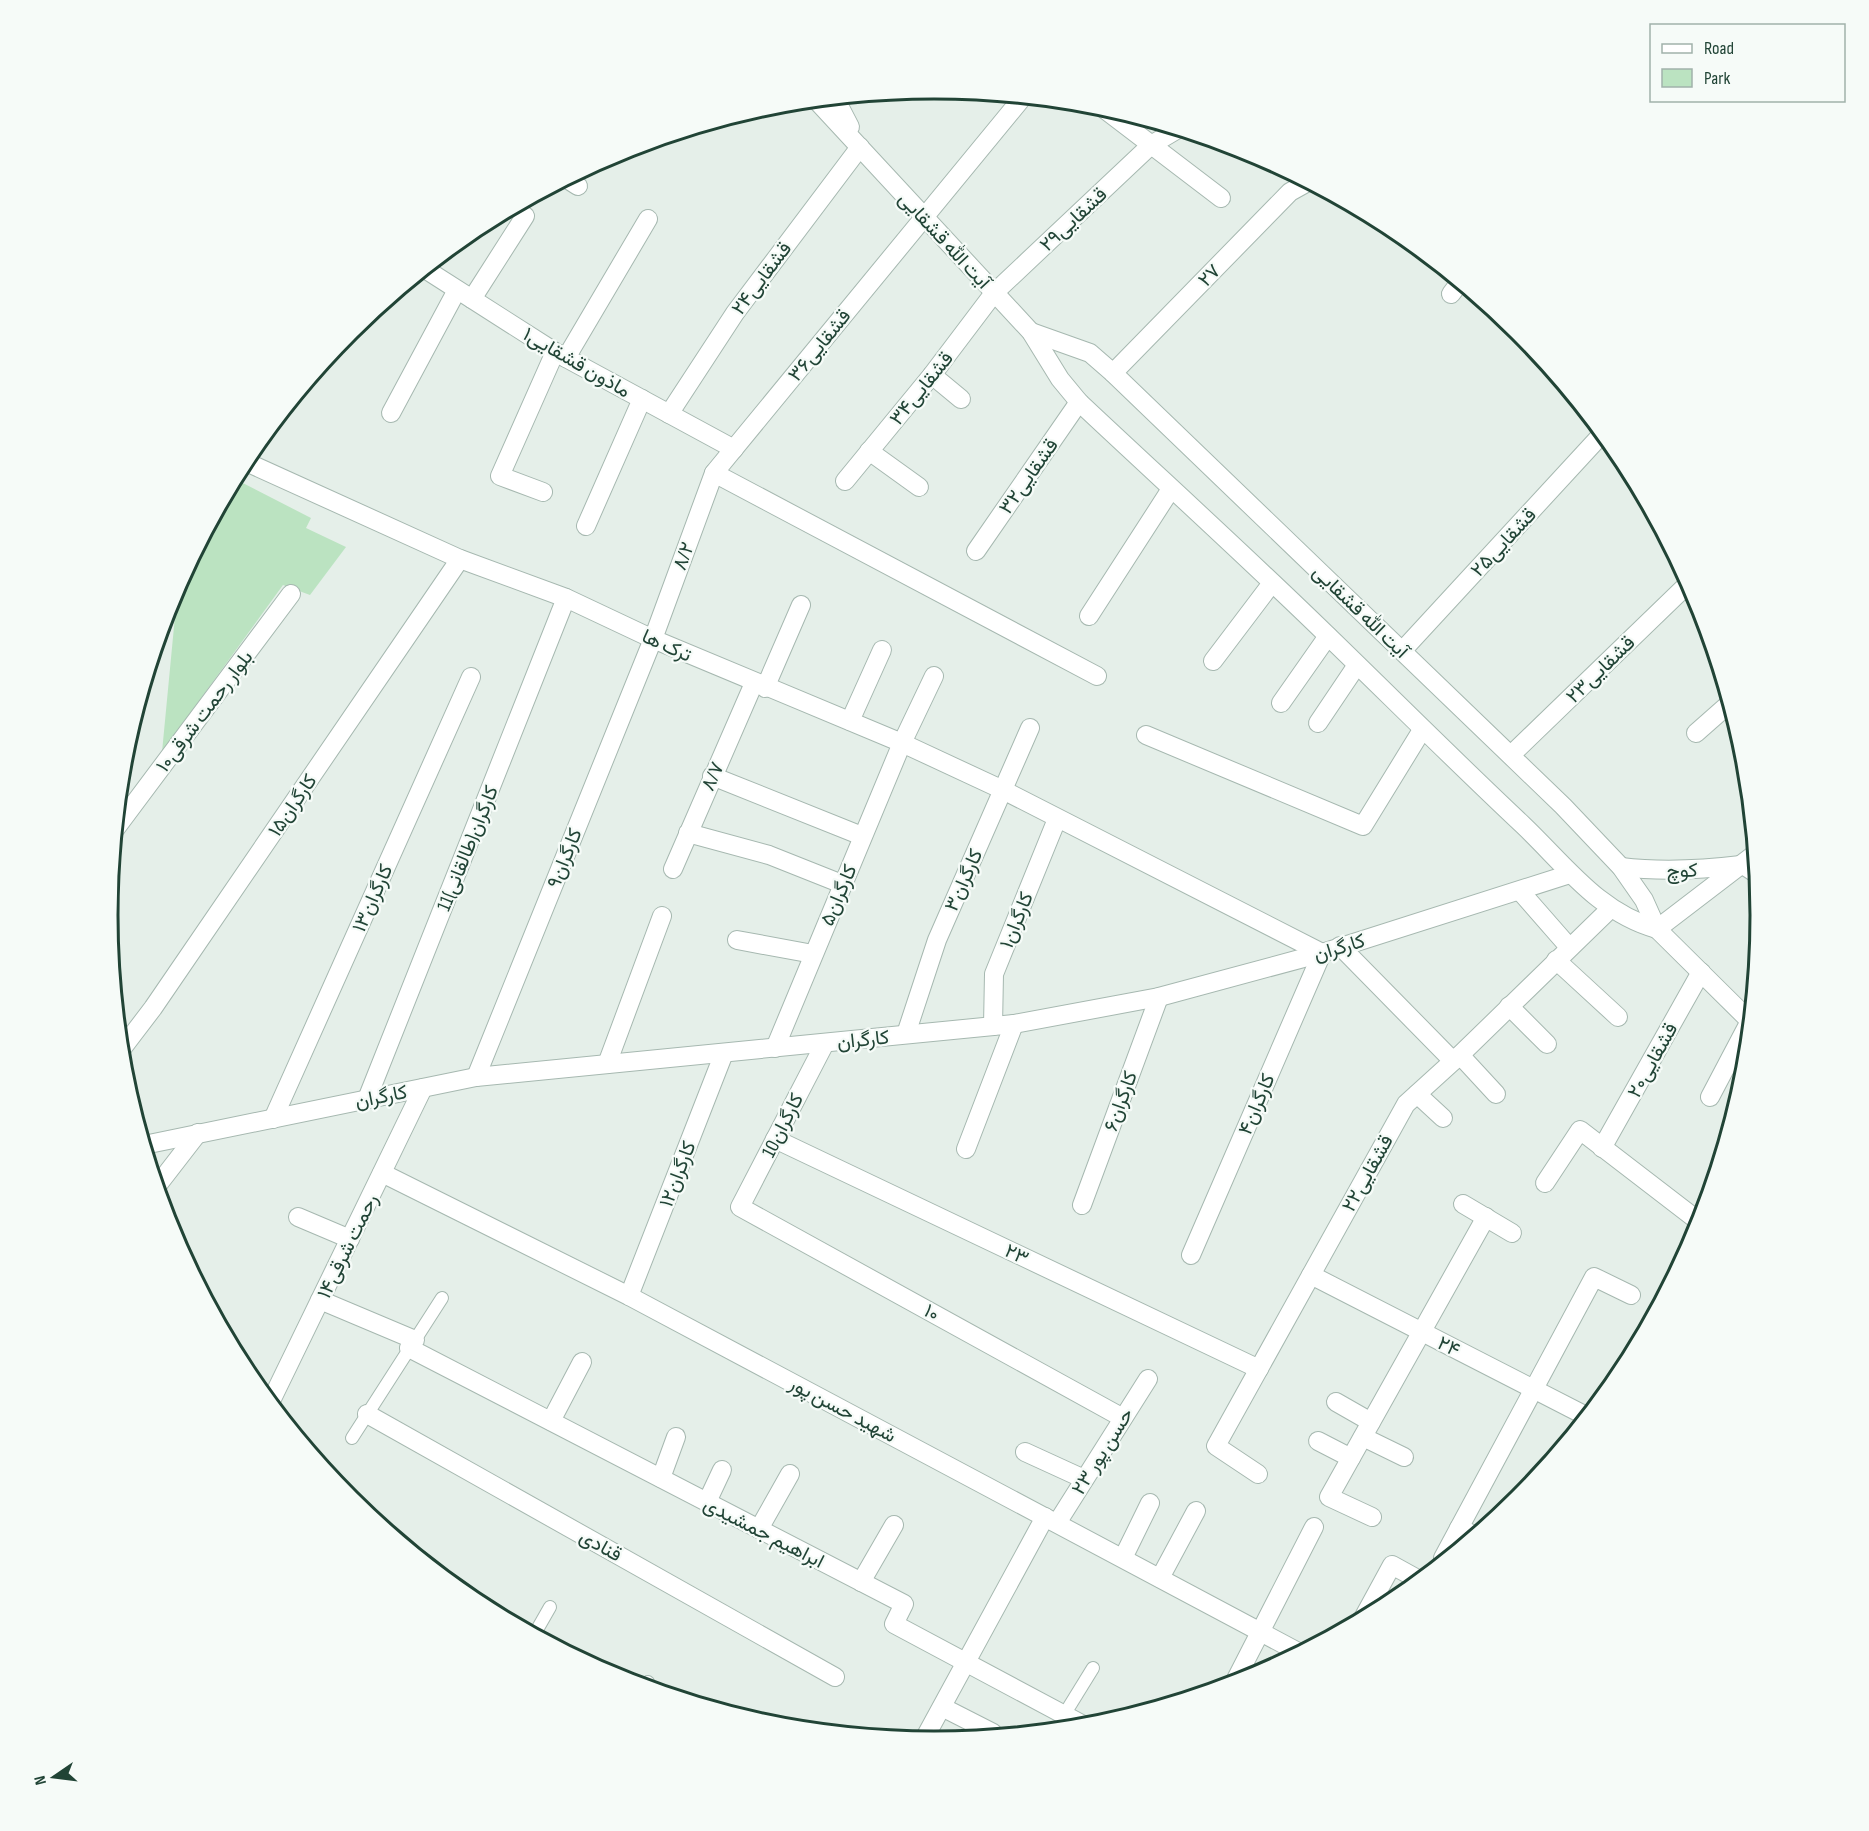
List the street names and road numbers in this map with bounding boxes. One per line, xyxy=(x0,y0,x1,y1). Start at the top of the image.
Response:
street label: قشقایی۲۹ xyxy=(1035,183,1112,257)
street label: آیت الله قشقایی xyxy=(893,186,997,295)
street label: قشقایی۲۴ xyxy=(727,237,797,320)
street label: ۲۷ xyxy=(1193,259,1226,292)
street label: قشقایی۳۶ xyxy=(783,305,856,387)
street label: ماذون قشقایی۱ xyxy=(519,322,634,403)
street label: قشقایی۳۴ xyxy=(885,347,959,430)
street label: قشقایی۳۲ xyxy=(994,434,1064,519)
street label: قشقایی۲۵ xyxy=(1466,503,1542,582)
street label: ۸/۲ xyxy=(668,539,700,574)
street label: آیت الله قشقایی xyxy=(1307,559,1415,664)
street label: ترک ها xyxy=(638,624,695,667)
street label: قشقایی۲۳ xyxy=(1561,631,1640,709)
street label: ۱۰بلوار رحمت شرقی xyxy=(151,646,258,777)
street label: ۸/۷ xyxy=(696,758,730,795)
street label: ۱۵کارگران xyxy=(263,770,322,841)
street label: 11کارگران(طالقانی) xyxy=(432,782,504,915)
street label: کارگران۹ xyxy=(542,825,588,892)
street label: کارگران۳ xyxy=(940,845,988,915)
street label: کوچ xyxy=(1666,858,1698,885)
street label: کارگران۱۳ xyxy=(347,861,398,936)
street label: کارگران۵ xyxy=(815,861,863,930)
street label: ۱کارگران xyxy=(995,889,1039,952)
street label: کارگران xyxy=(1311,929,1368,967)
street label: ۲۰قشقایی xyxy=(1622,1019,1683,1102)
street label: کارگران xyxy=(836,1025,891,1055)
street label: ۶کارگران xyxy=(1099,1068,1143,1135)
street label: کارگران۴ xyxy=(1233,1070,1281,1139)
street label: کارگران xyxy=(353,1080,409,1114)
street label: 10کارگران xyxy=(757,1089,809,1161)
street label: ۲۲قشقایی xyxy=(1337,1131,1399,1216)
street label: ۱۲کارگران xyxy=(654,1138,702,1211)
street label: ۱۴رحمت شرقی xyxy=(312,1190,384,1303)
street label: ۲۳ xyxy=(1001,1239,1032,1271)
street label: ۱۰ xyxy=(919,1299,944,1327)
street label: ۲۴ xyxy=(1433,1331,1464,1363)
street label: شهید حسن پور xyxy=(784,1371,900,1449)
street label: ۲۳ حسن پور xyxy=(1067,1404,1140,1500)
street label: ابراهیم جمشیدی xyxy=(699,1492,828,1574)
street label: قنادی xyxy=(575,1525,626,1567)

